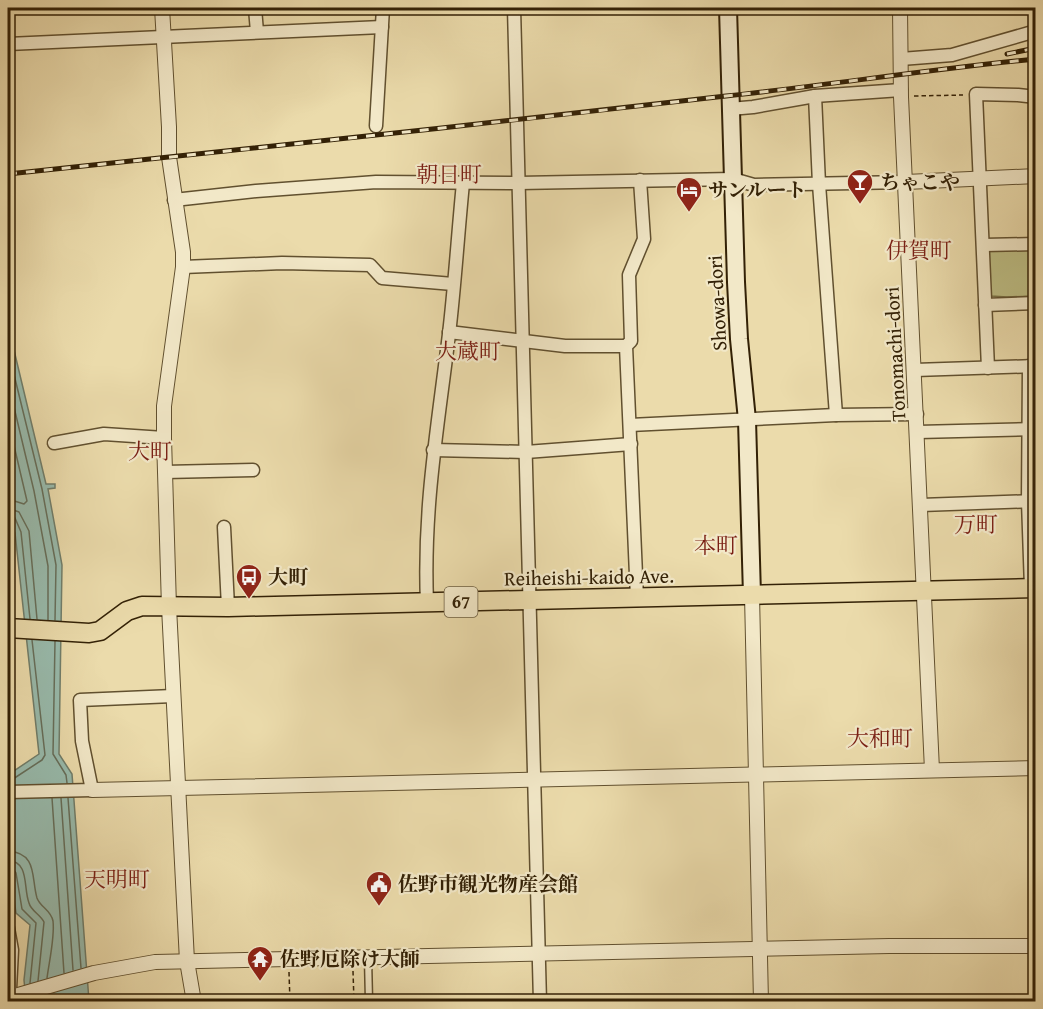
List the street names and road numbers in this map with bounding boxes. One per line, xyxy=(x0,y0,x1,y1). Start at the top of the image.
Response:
street label: Showa-dori xyxy=(699,254,733,352)
street label: Tonomachi-dori xyxy=(876,286,913,422)
street label: Reiheishi-kaido Ave. xyxy=(504,561,674,592)
road number: 67 xyxy=(444,587,478,617)

